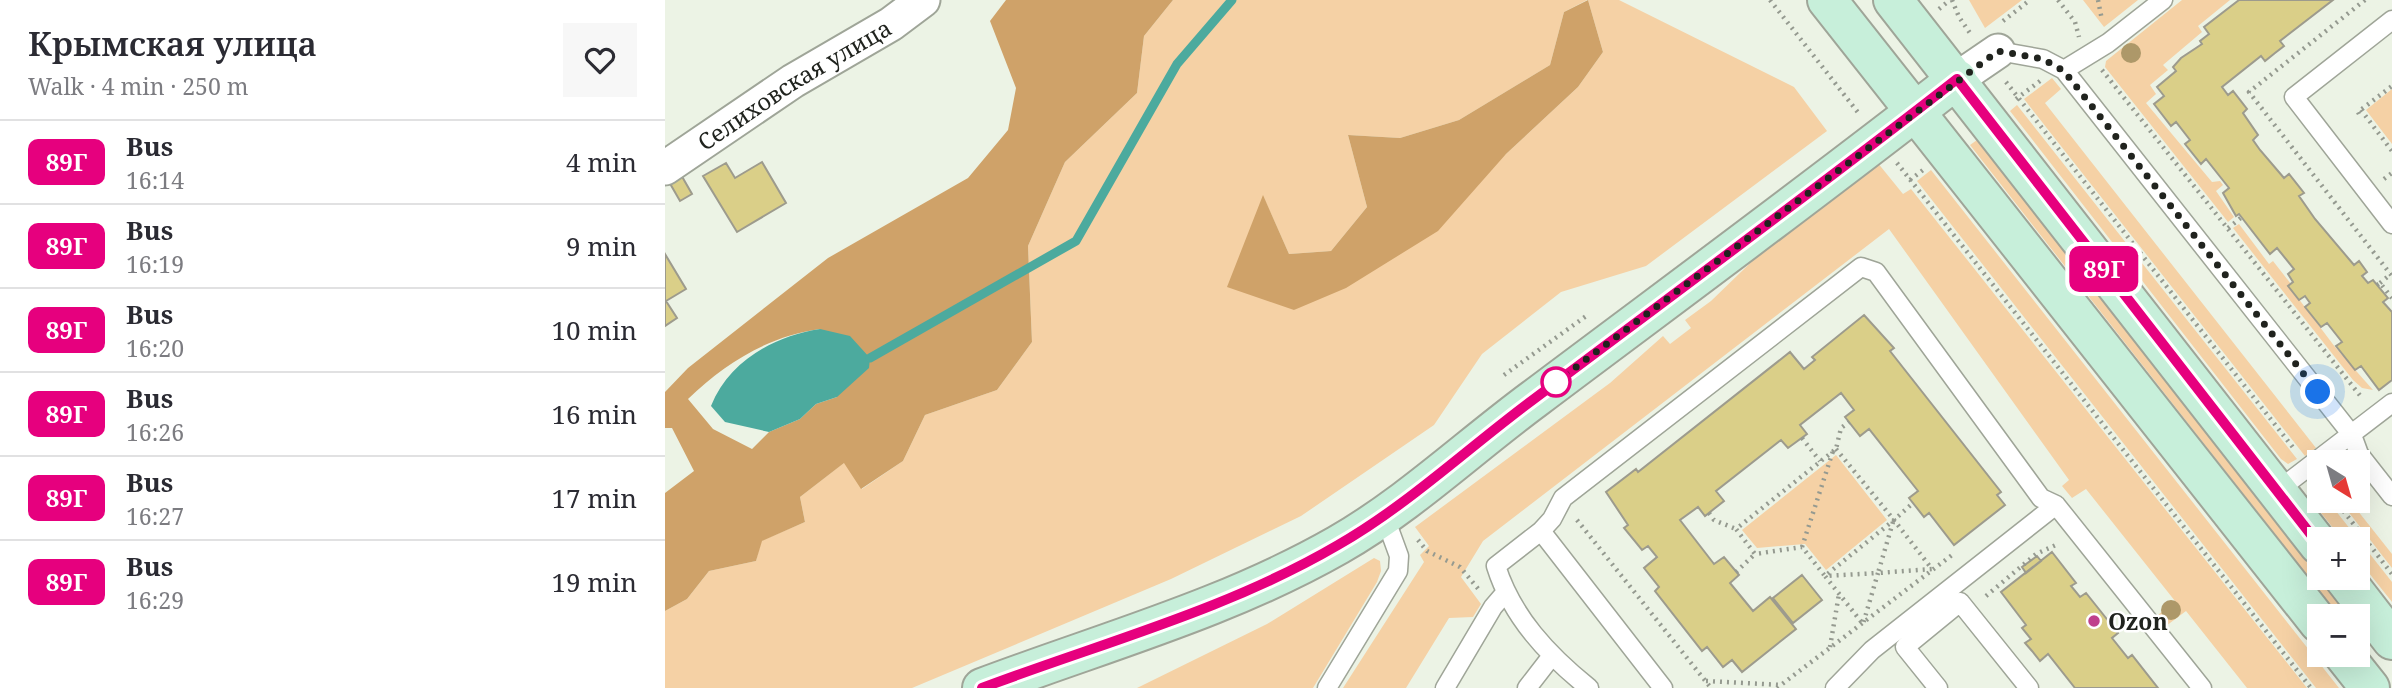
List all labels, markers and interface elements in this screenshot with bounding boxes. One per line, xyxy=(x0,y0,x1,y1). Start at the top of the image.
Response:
street label: Селиховская улица xyxy=(691,11,897,158)
text: Крымская улица xyxy=(28,21,317,66)
button: heart xyxy=(563,23,637,97)
text: Walk · 4 min · 250 m xyxy=(28,70,248,102)
text: Bus xyxy=(126,128,173,164)
text: 4 min xyxy=(566,144,637,180)
text: 89Г xyxy=(46,145,87,178)
text: 16:14 xyxy=(126,164,184,196)
text: Bus xyxy=(126,212,173,248)
text: 9 min xyxy=(566,228,637,264)
text: 89Г xyxy=(46,229,87,262)
line badge: 89Г xyxy=(2064,246,2144,292)
text: 16:19 xyxy=(126,248,184,280)
text: 89Г xyxy=(2083,252,2125,285)
text: Bus xyxy=(126,296,173,332)
text: 10 min xyxy=(552,312,637,348)
text: 89Г xyxy=(46,313,87,346)
text: 16:20 xyxy=(126,332,184,364)
unlabelled marker xyxy=(1541,367,1571,397)
your location xyxy=(2300,374,2335,409)
text: Bus xyxy=(126,380,173,416)
text: 16 min xyxy=(552,396,637,432)
text: 89Г xyxy=(46,397,87,430)
text: 16:26 xyxy=(126,416,184,448)
north arrow xyxy=(2307,450,2369,513)
map controls xyxy=(2307,450,2370,667)
text: Bus xyxy=(126,464,173,500)
text: 17 min xyxy=(552,480,637,516)
text: 89Г xyxy=(46,481,87,514)
text: 16:27 xyxy=(126,500,184,532)
button: + xyxy=(2307,527,2370,590)
text: Bus xyxy=(126,548,173,584)
text: 19 min xyxy=(552,564,637,600)
text: 89Г xyxy=(46,565,87,598)
text: 16:29 xyxy=(126,584,184,616)
button: − xyxy=(2307,604,2370,667)
place label: Ozon xyxy=(2108,605,2168,637)
marker: Ozon xyxy=(2086,613,2102,629)

